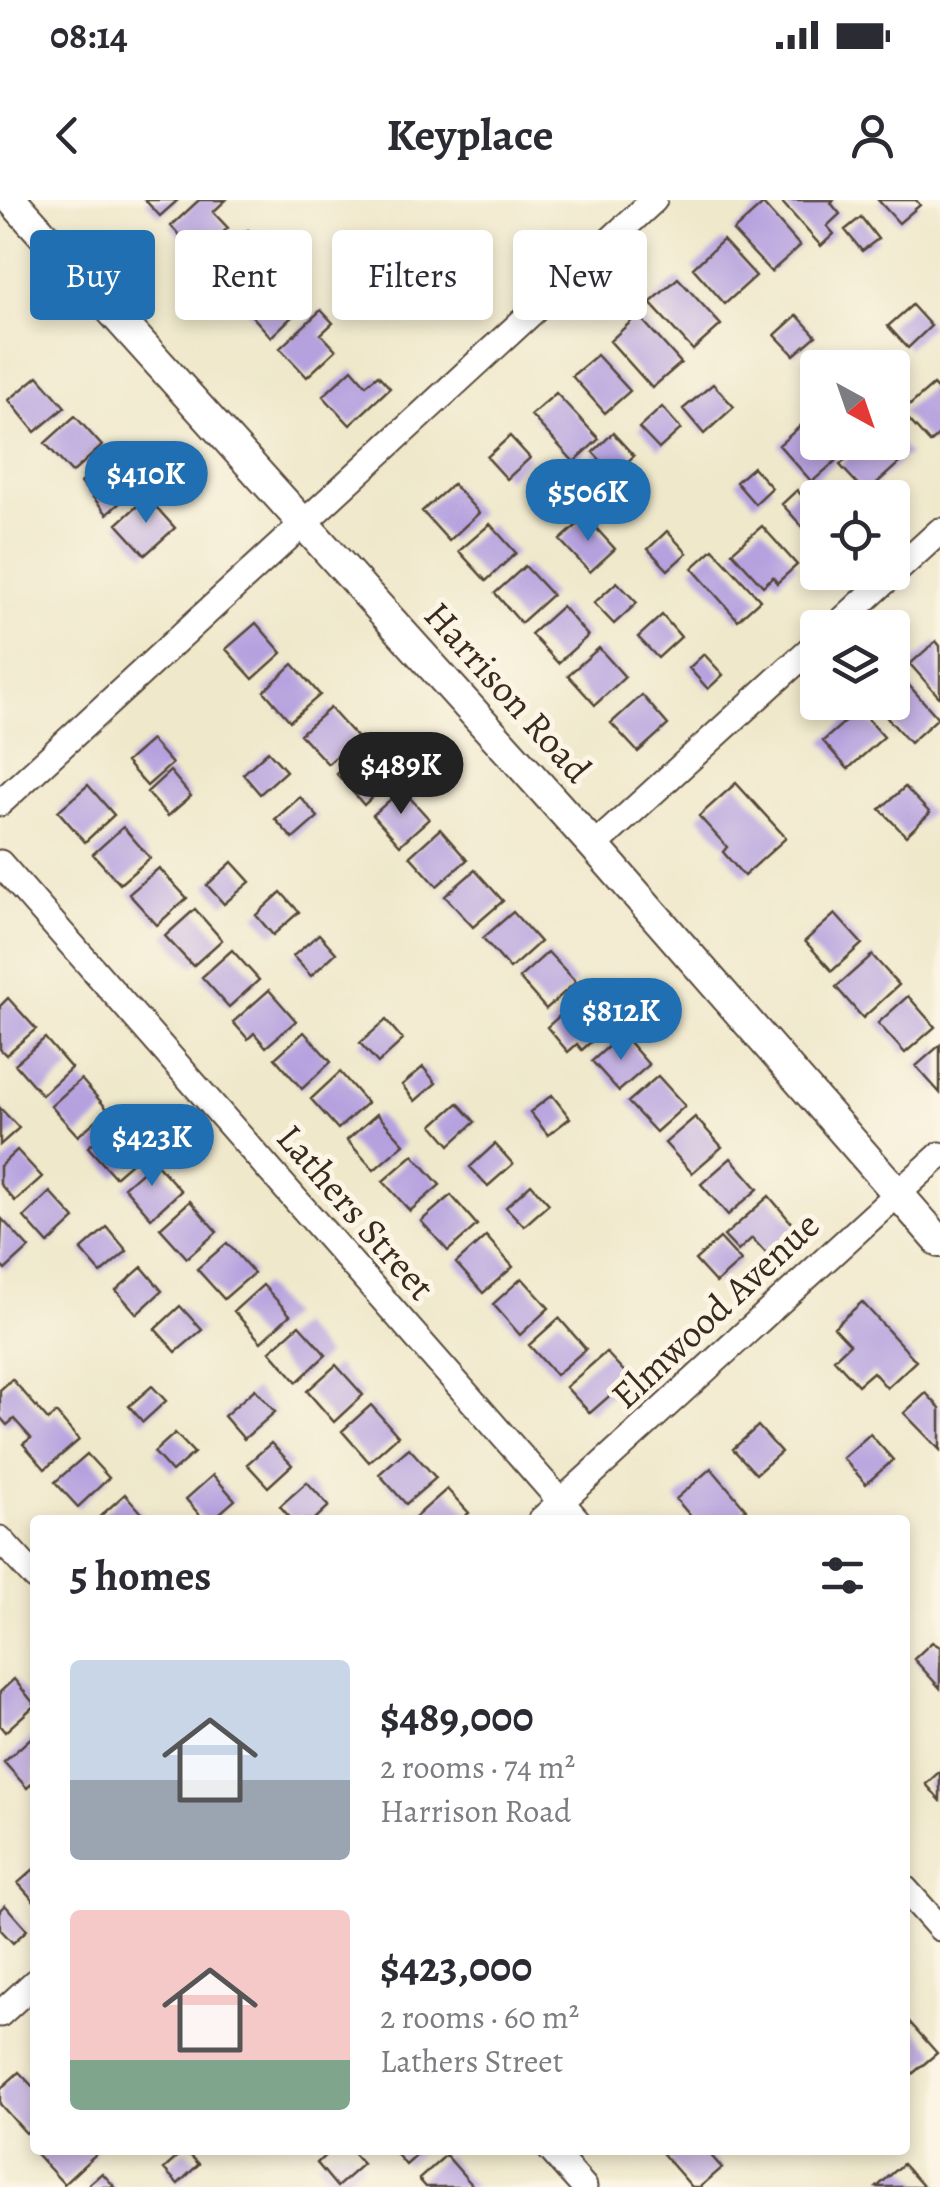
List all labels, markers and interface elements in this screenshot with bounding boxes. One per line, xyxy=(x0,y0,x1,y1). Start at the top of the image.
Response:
text: 08:14 xyxy=(50,9,128,61)
text: Keyplace xyxy=(387,104,553,166)
icon: back xyxy=(40,108,95,163)
icon: person xyxy=(845,108,900,163)
chip: Buy xyxy=(30,230,155,320)
chip: Rent xyxy=(175,230,312,320)
chip: Filters xyxy=(332,230,493,320)
chip: New xyxy=(513,230,647,320)
north arrow xyxy=(800,350,910,460)
map controls xyxy=(800,350,910,720)
pin: $410K xyxy=(76,441,216,526)
text: $410K xyxy=(107,451,185,495)
pin: $506K xyxy=(518,459,658,544)
text: $506K xyxy=(548,469,628,513)
button: locate xyxy=(800,480,910,590)
street label: Harrison Road xyxy=(413,590,604,794)
button: layers xyxy=(800,610,910,720)
pin: $489K xyxy=(331,732,471,817)
text: $489K xyxy=(360,742,442,786)
pin: $812K xyxy=(551,978,691,1063)
text: $812K xyxy=(582,988,660,1032)
pin: $423K xyxy=(82,1104,222,1189)
street label: Lathers Street xyxy=(265,1113,447,1311)
text: $423K xyxy=(112,1114,192,1158)
street label: Elmwood Avenue xyxy=(599,1200,831,1420)
text: 5 homes xyxy=(70,1547,211,1604)
icon: filters xyxy=(815,1548,870,1603)
text: $489,000 xyxy=(380,1688,534,1745)
icon: home xyxy=(150,1700,270,1820)
text: 2 rooms · 74 m² xyxy=(380,1745,575,1789)
text: Harrison Road xyxy=(380,1789,571,1833)
text: $423,000 xyxy=(380,1938,532,1995)
icon: home xyxy=(150,1950,270,2070)
text: 2 rooms · 60 m² xyxy=(380,1995,579,2039)
text: Lathers Street xyxy=(380,2039,563,2083)

